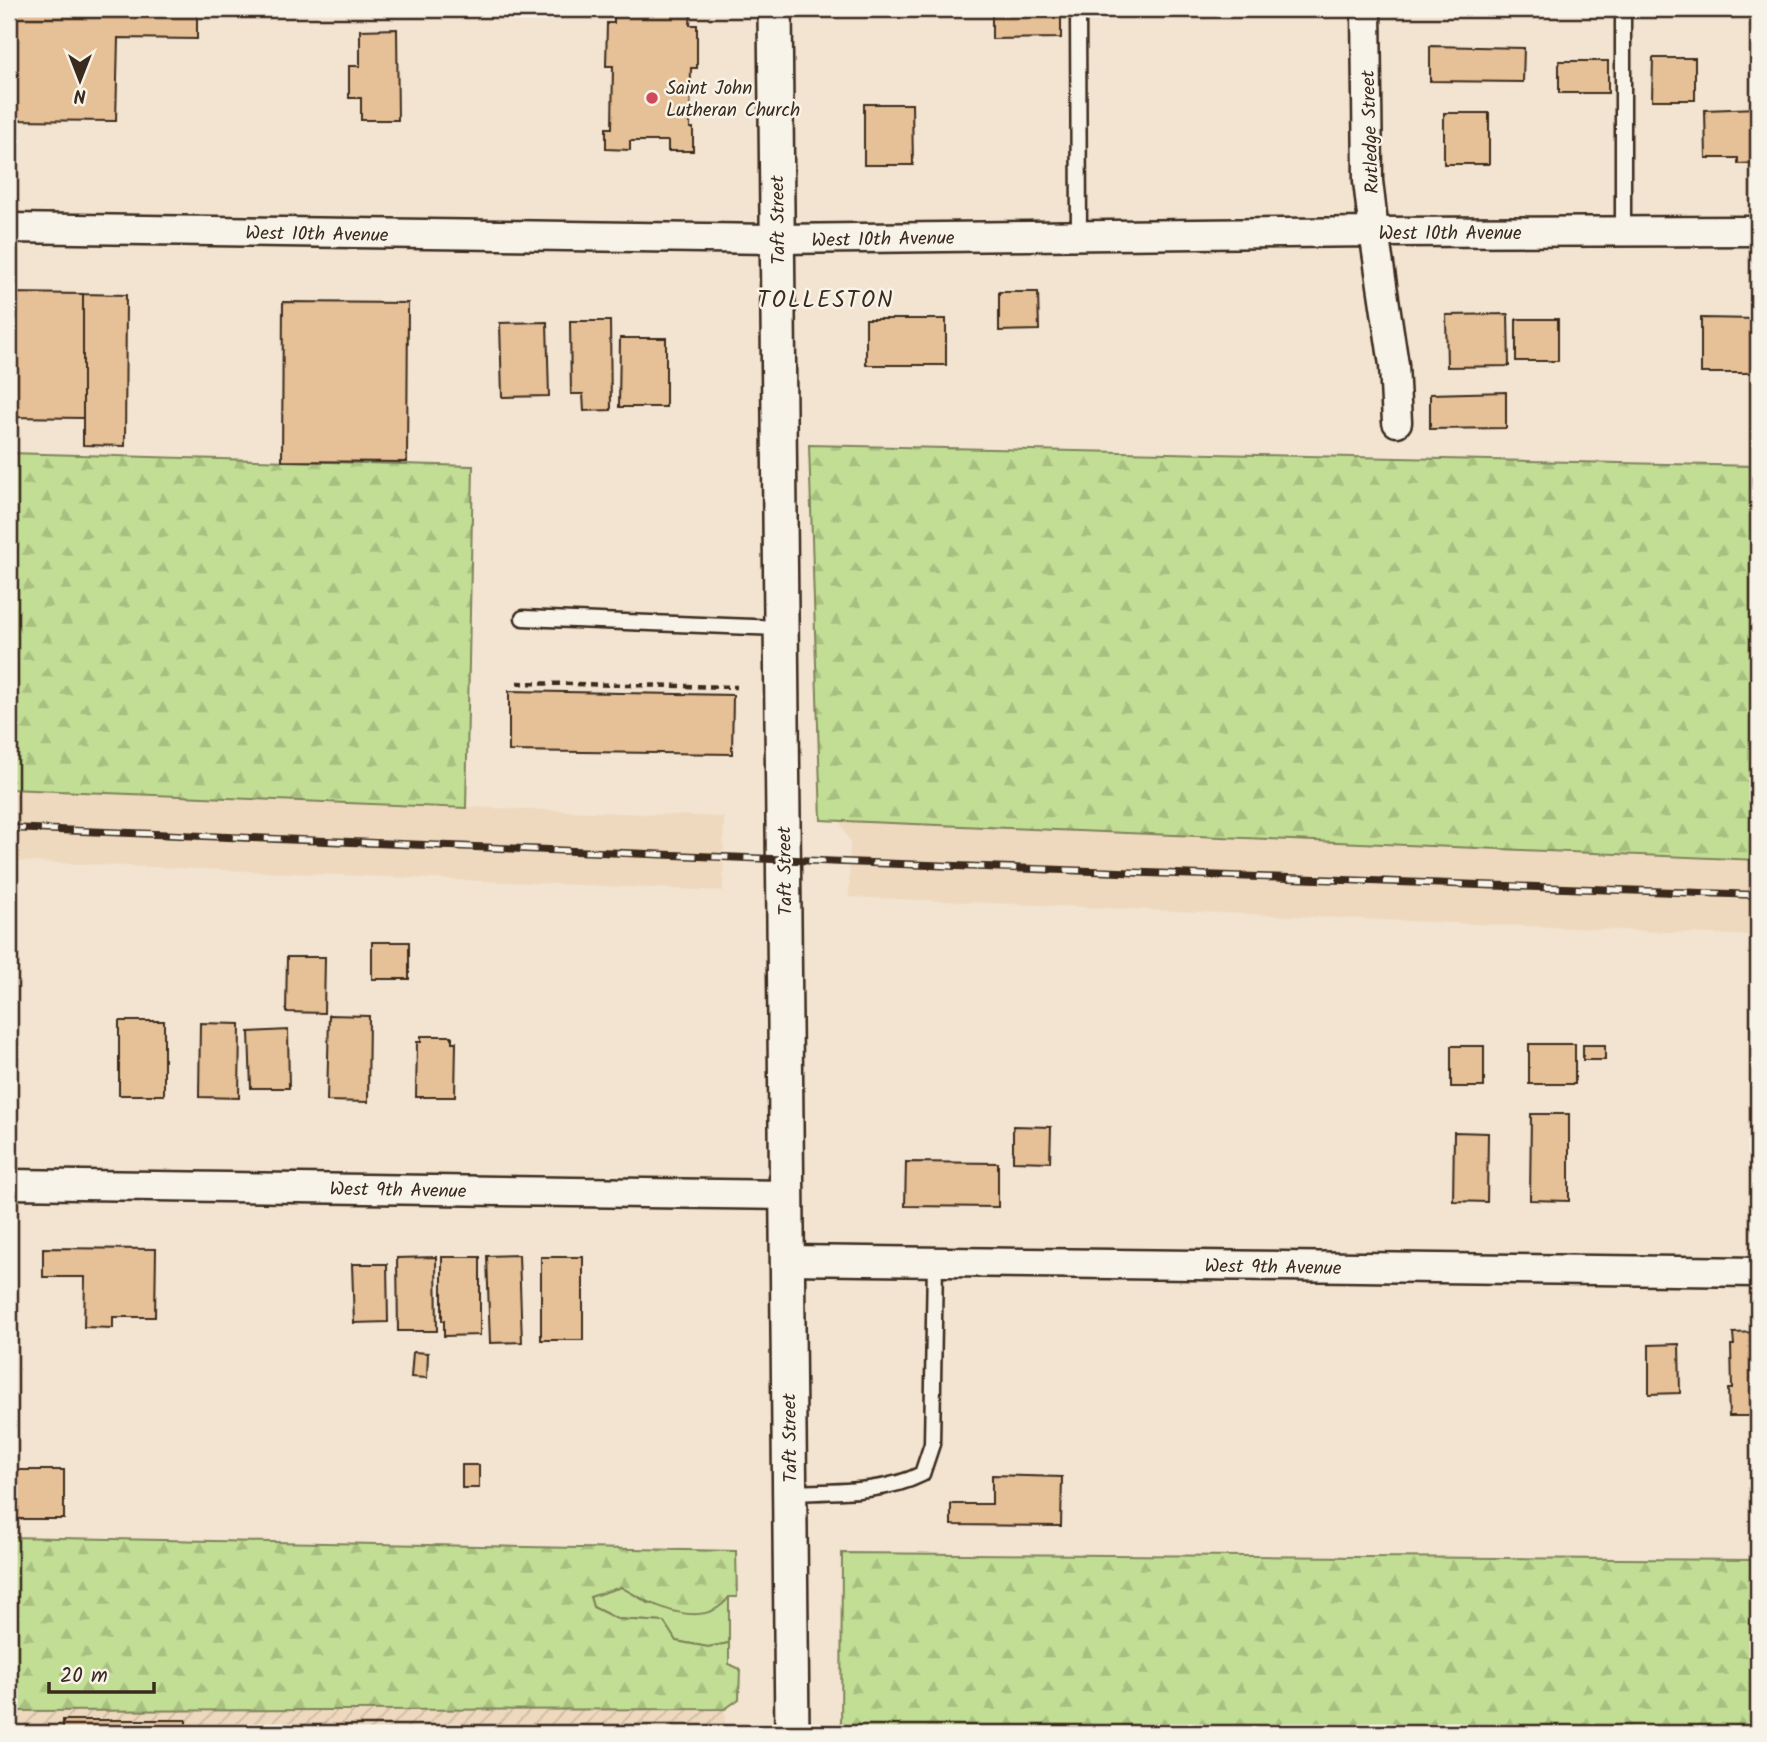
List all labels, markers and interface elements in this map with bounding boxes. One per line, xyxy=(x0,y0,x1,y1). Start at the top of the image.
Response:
north arrow xyxy=(46,46,116,116)
street label: Rutledge Street xyxy=(1354,69,1388,194)
place label: Saint John Lutheran Church xyxy=(666,74,800,126)
text: N xyxy=(74,80,86,110)
marker: Saint John Lutheran Church xyxy=(644,90,660,106)
street label: Taft Street xyxy=(763,174,795,265)
street label: West 10th Avenue xyxy=(245,219,389,251)
street label: West 10th Avenue xyxy=(1378,219,1522,249)
street label: West 10th Avenue xyxy=(811,224,955,256)
district label: TOLLESTON xyxy=(757,283,895,319)
street label: Taft Street xyxy=(770,825,802,916)
street label: West 9th Avenue xyxy=(329,1175,467,1207)
street label: West 9th Avenue xyxy=(1204,1252,1342,1284)
street label: Taft Street xyxy=(775,1392,807,1483)
scale bar xyxy=(49,1651,154,1695)
text: 20 m xyxy=(60,1660,108,1693)

